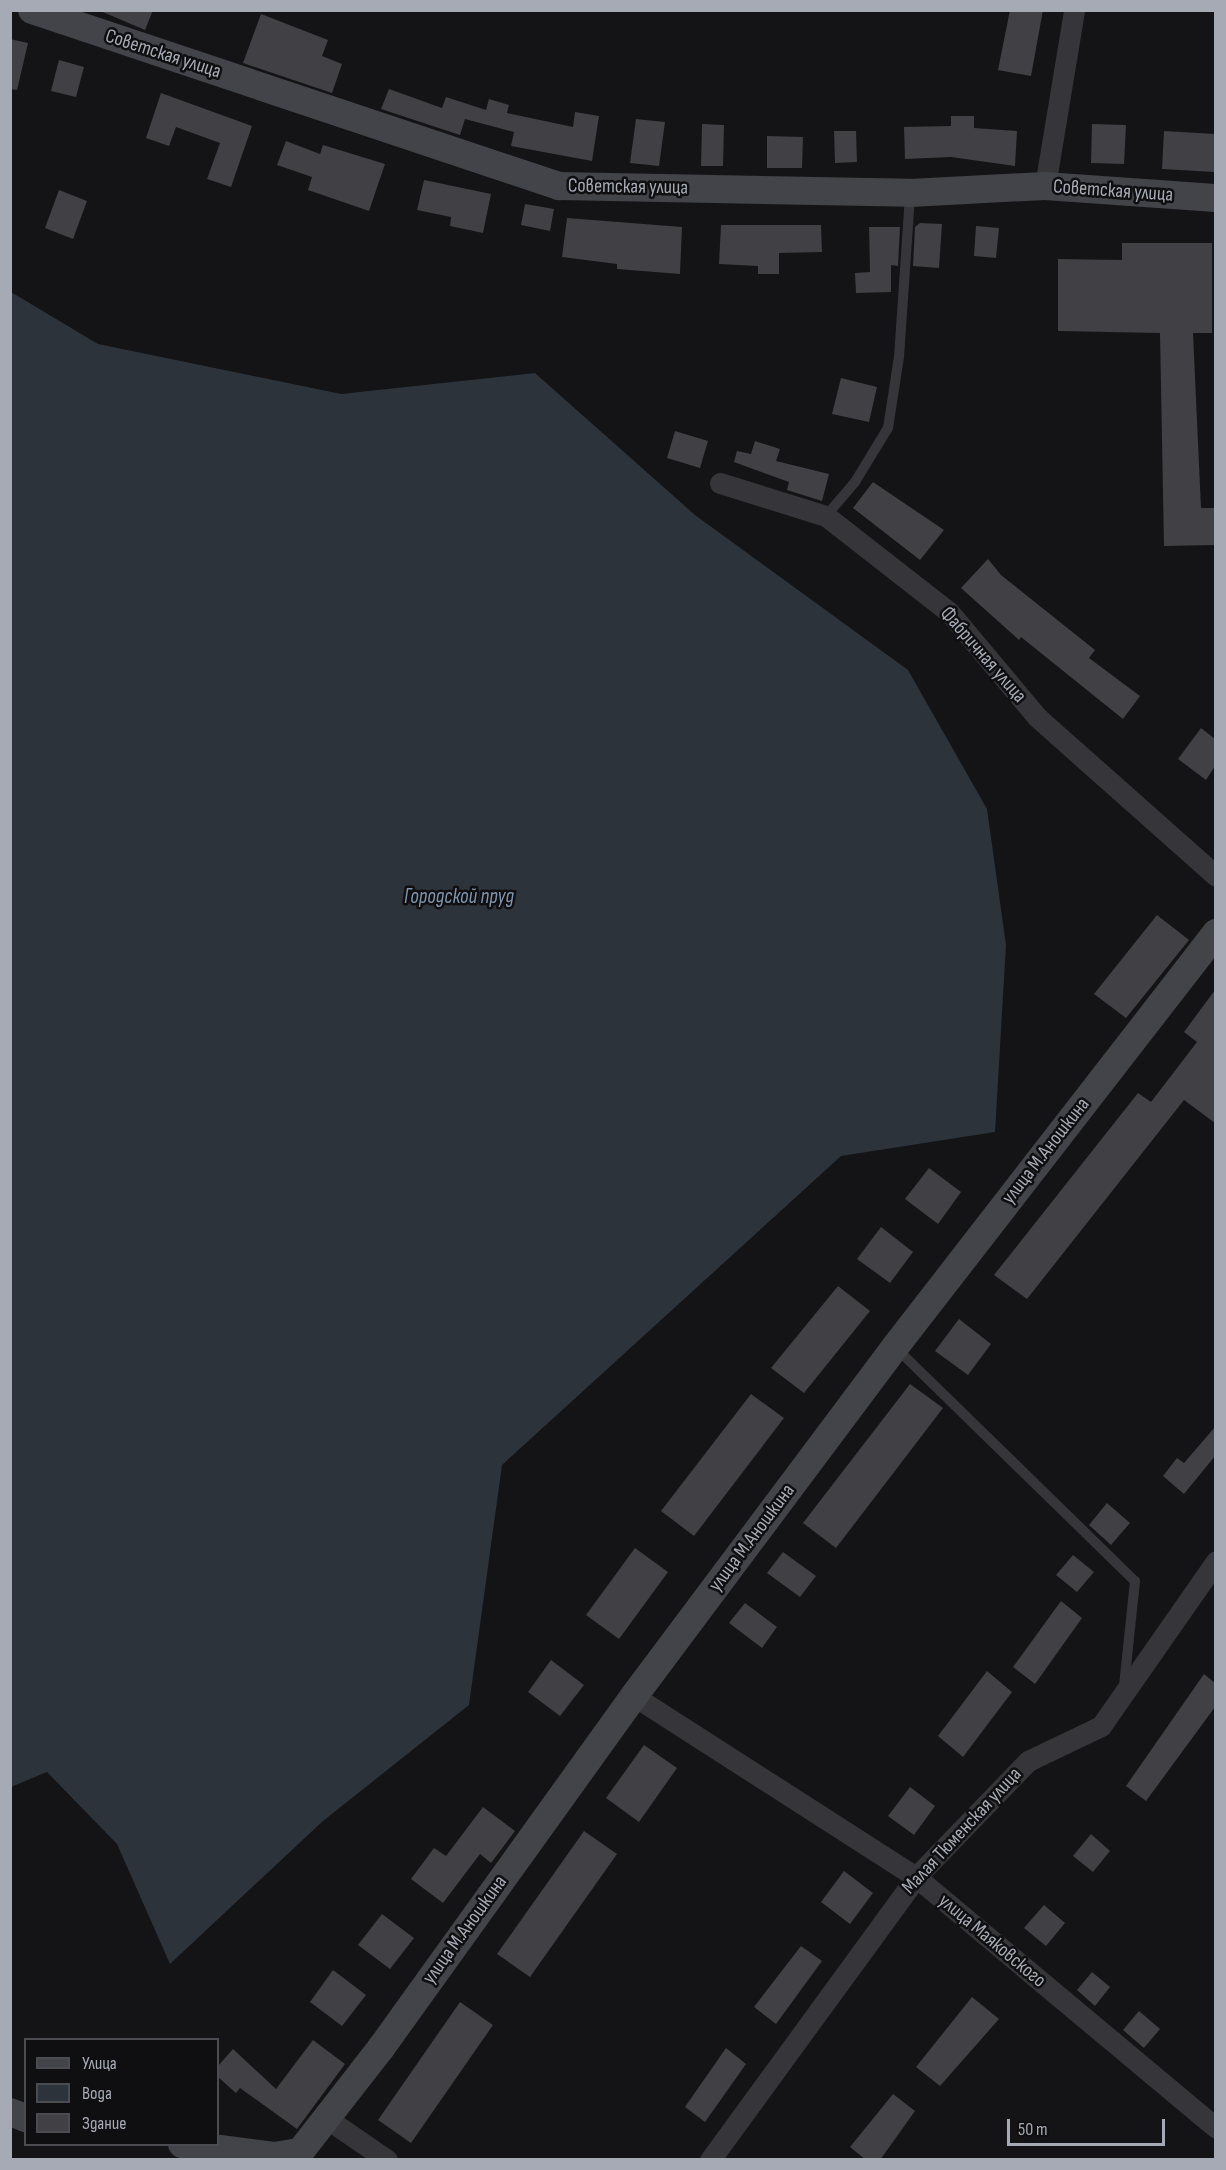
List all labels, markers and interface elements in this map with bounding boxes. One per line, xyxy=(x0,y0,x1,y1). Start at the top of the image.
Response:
street label: Советская улица xyxy=(102,24,224,84)
street label: Советская улица xyxy=(568,174,688,200)
street label: Советская улица xyxy=(1052,175,1174,207)
street label: Фабричная улица xyxy=(935,602,1031,708)
water label: Городской пруд xyxy=(404,884,514,910)
street label: улица М.Аношкина xyxy=(997,1093,1095,1209)
street label: улица М.Аношкина xyxy=(704,1480,800,1596)
street label: Малая Тюменская улица xyxy=(897,1763,1027,1899)
street label: улица М.Аношкина xyxy=(418,1871,512,1989)
street label: улица Маяковского xyxy=(933,1889,1051,1993)
legend xyxy=(24,2038,219,2146)
text: Улица xyxy=(82,2053,117,2074)
text: Вода xyxy=(82,2083,112,2104)
scale bar xyxy=(1010,2107,1168,2145)
text: Здание xyxy=(82,2113,127,2134)
text: 50 m xyxy=(1018,2119,1048,2140)

